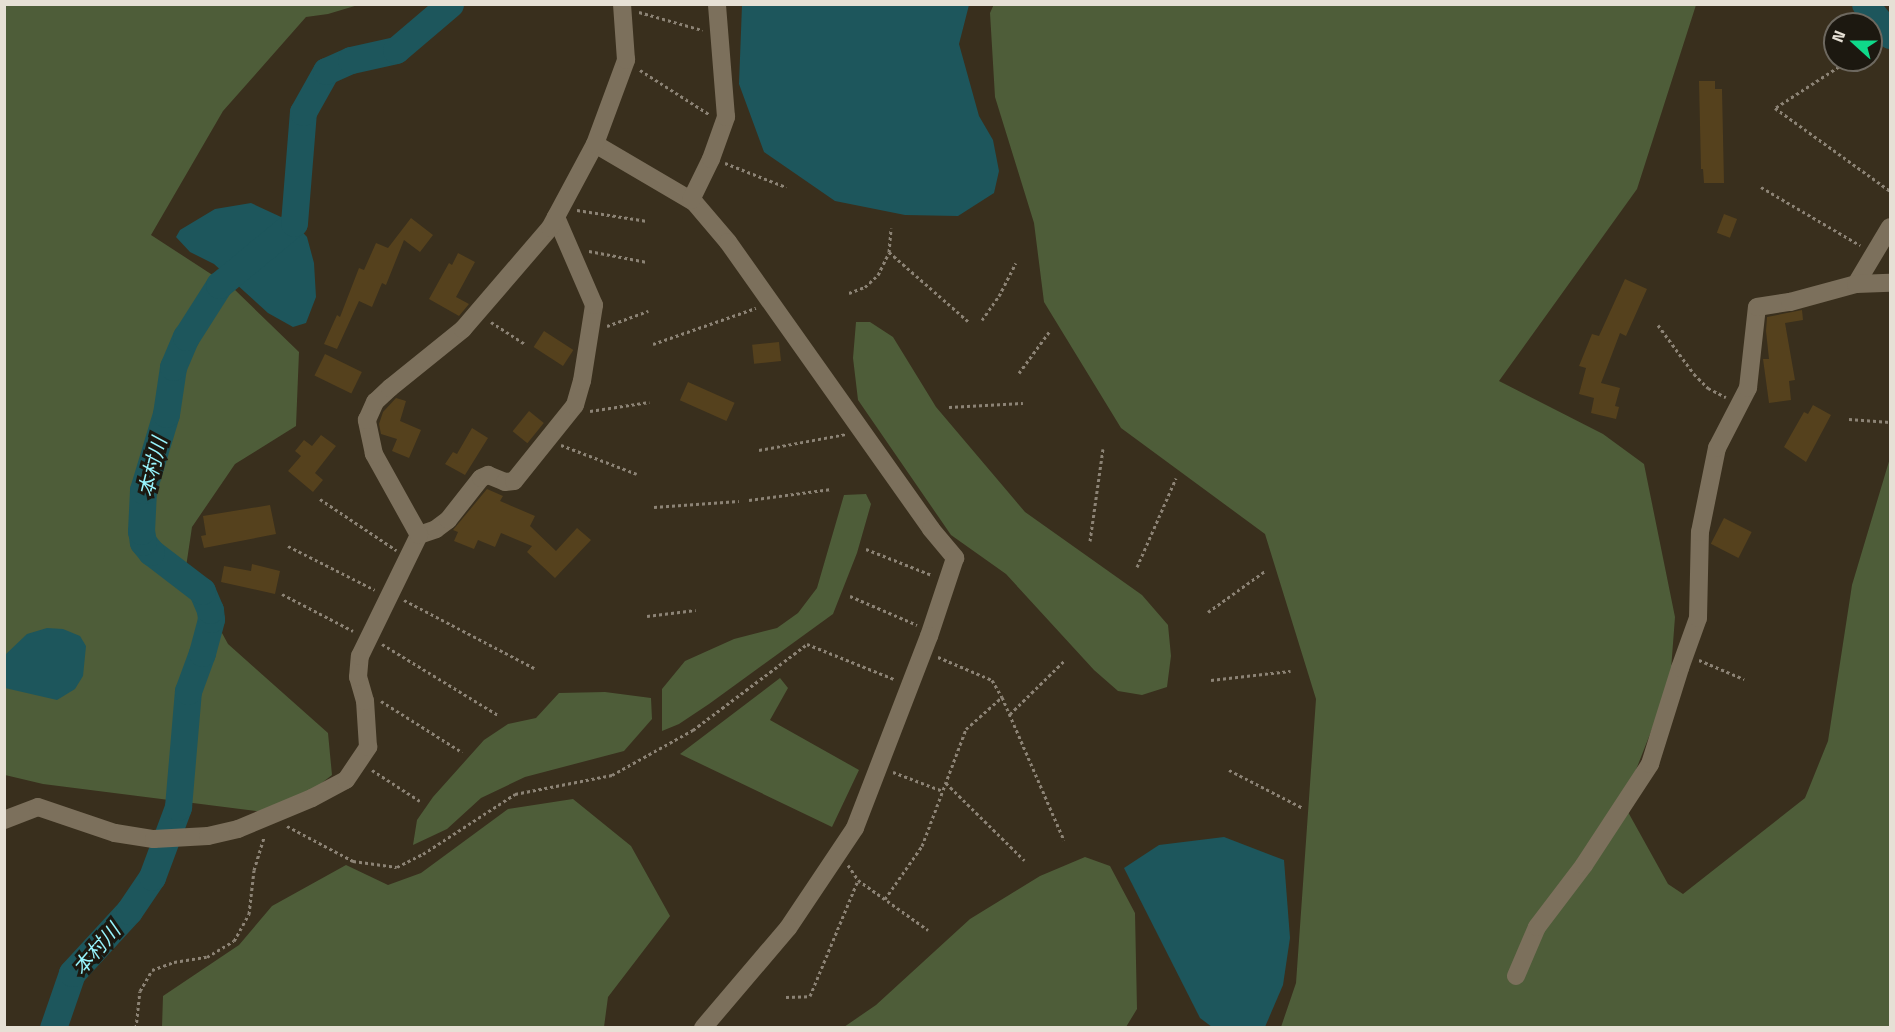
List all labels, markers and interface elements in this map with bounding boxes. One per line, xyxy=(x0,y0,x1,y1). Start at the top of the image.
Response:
north arrow xyxy=(1823,12,1883,72)
text: N xyxy=(1825,27,1851,46)
water label: 本村川 xyxy=(133,435,171,499)
water label: 本村川 xyxy=(67,918,125,980)

